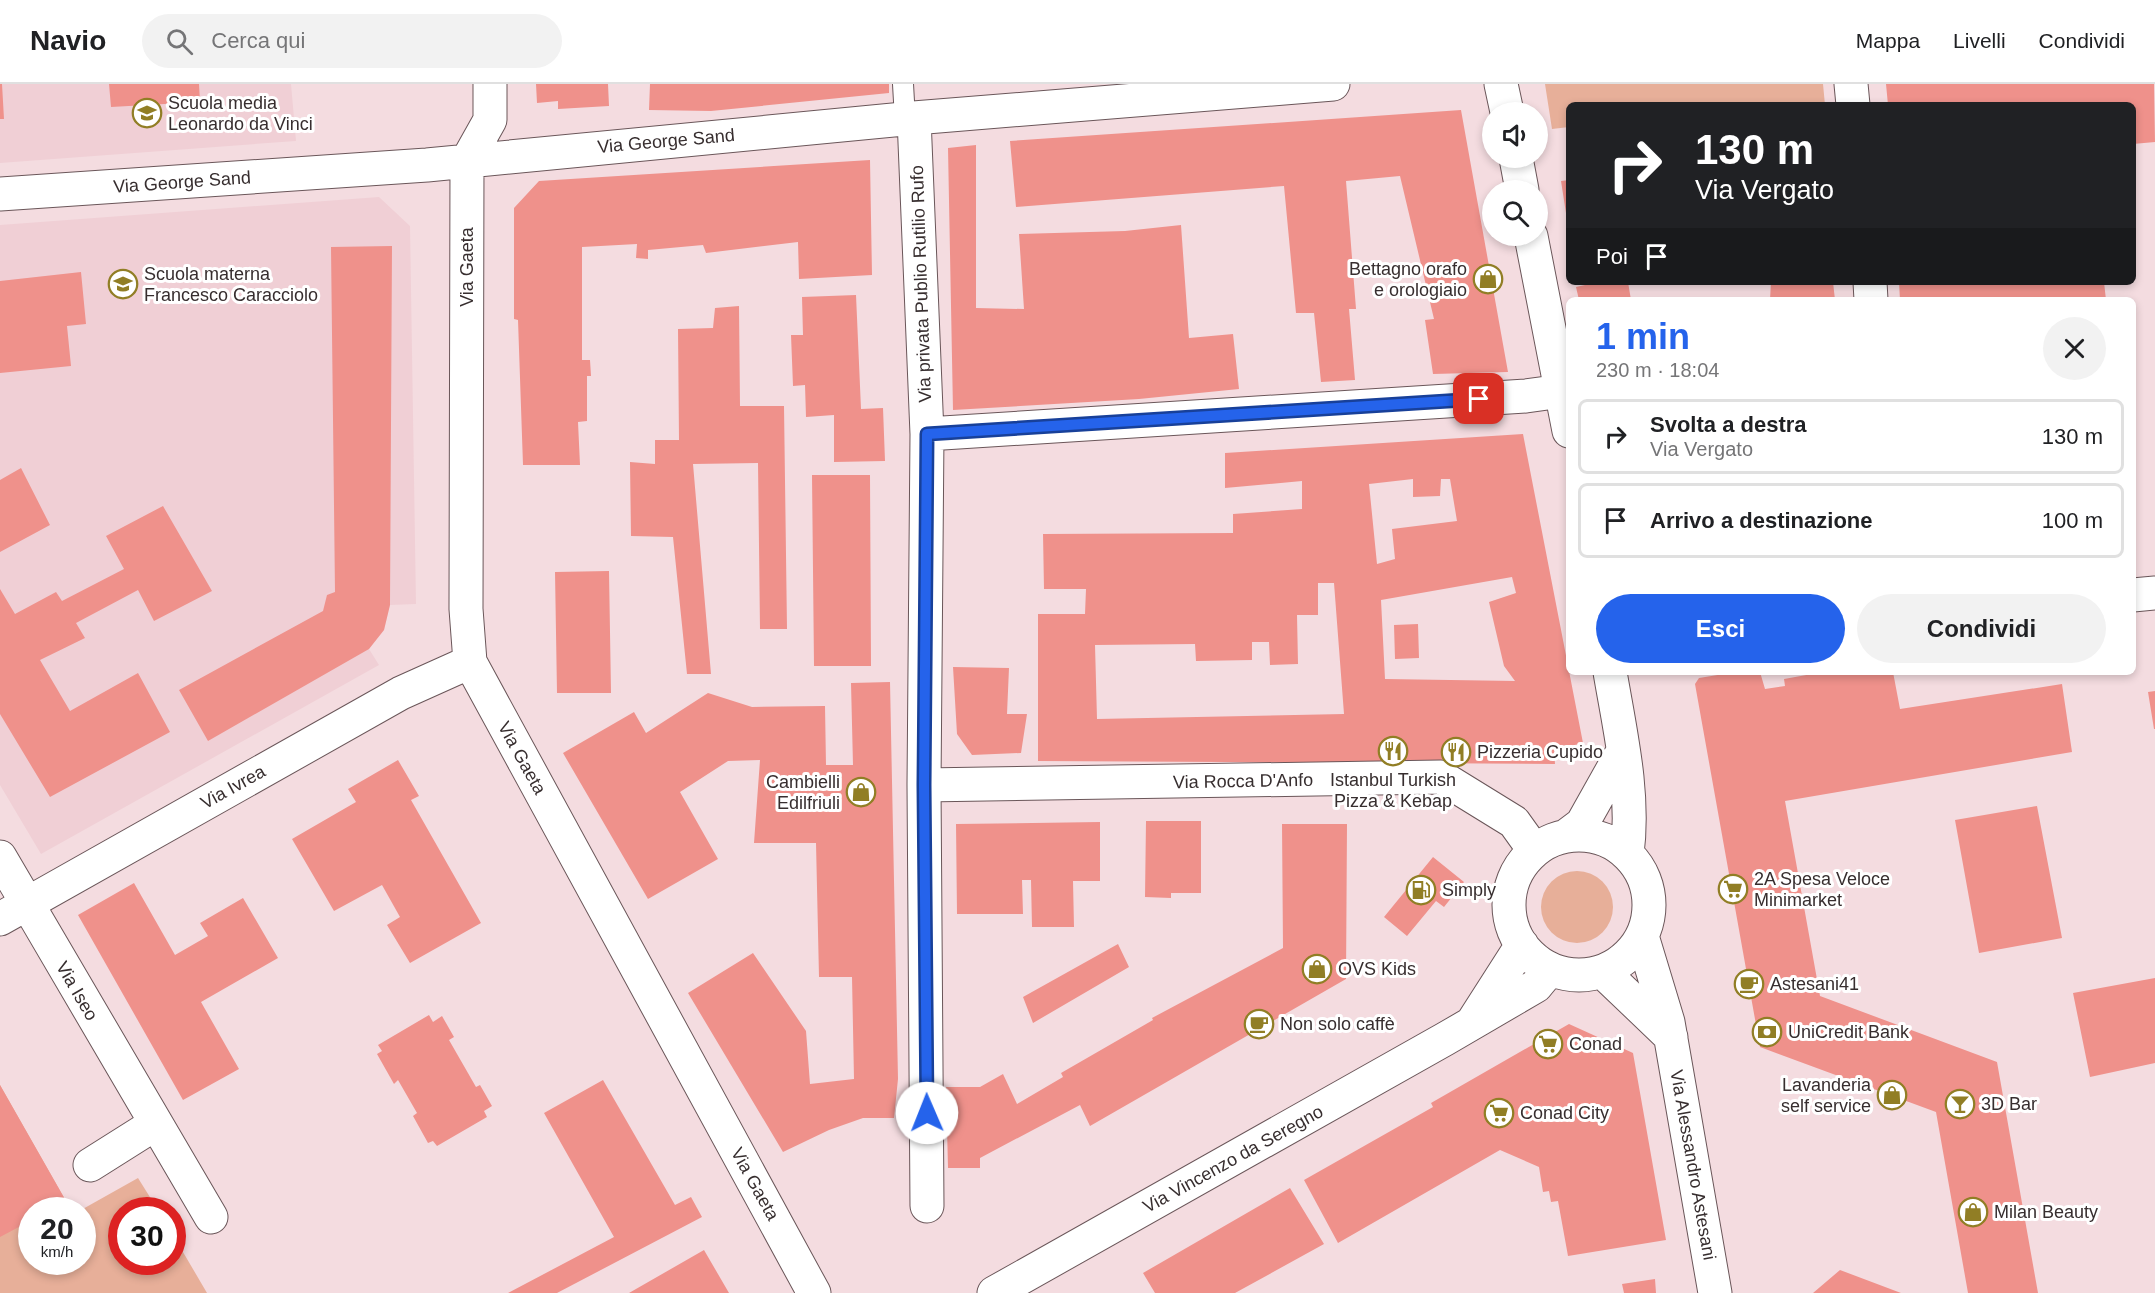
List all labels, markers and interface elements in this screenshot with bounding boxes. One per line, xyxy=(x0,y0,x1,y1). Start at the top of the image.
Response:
search box xyxy=(142,14,562,68)
text: Navio xyxy=(30,25,106,56)
icon: search xyxy=(163,25,196,58)
text: Cerca qui xyxy=(211,28,305,53)
text: Mappa xyxy=(1856,29,1920,52)
text: Livelli xyxy=(1953,29,2006,52)
text: Condividi xyxy=(2039,29,2125,52)
place label: Scuola media Leonardo da Vinci xyxy=(168,93,313,134)
school or university icon: Scuola media Leonardo da Vinci xyxy=(131,97,163,129)
map controls xyxy=(1482,102,1548,246)
button: sound xyxy=(1482,102,1548,168)
street label: Via George Sand xyxy=(596,125,736,157)
icon: right xyxy=(1596,126,1674,204)
text: 130 m xyxy=(1695,126,1814,173)
street label: Via privata Publio Rutilio Rufo xyxy=(907,165,935,403)
street label: Via George Sand xyxy=(113,167,251,197)
text: Via Vergato xyxy=(1695,175,1834,205)
button: search xyxy=(1482,180,1548,246)
street label: Via Gaeta xyxy=(457,226,477,307)
icon: arrive xyxy=(1640,240,1673,273)
text: Poi xyxy=(1596,244,1628,269)
place label: Bettagno orafo e orologiaio xyxy=(1349,259,1467,300)
shop icon: Bettagno orafo e orologiaio xyxy=(1472,263,1504,295)
place label: Scuola materna Francesco Caracciolo xyxy=(144,264,318,305)
school or university icon: Scuola materna Francesco Caracciolo xyxy=(107,268,139,300)
text: 1 min xyxy=(1596,316,1690,357)
button: close xyxy=(2043,317,2106,380)
text: 230 m · 18:04 xyxy=(1596,359,1719,381)
pin xyxy=(1453,373,1504,424)
icon: arrive xyxy=(1462,382,1495,415)
text: Svolta a destra xyxy=(1650,412,1807,437)
icon: right xyxy=(1599,420,1632,453)
text: 130 m xyxy=(2042,424,2103,449)
text: Via Vergato xyxy=(1650,438,1753,460)
icon: arrive xyxy=(1599,504,1632,537)
text: Arrivo a destinazione xyxy=(1650,508,1873,533)
text: 100 m xyxy=(2042,508,2103,533)
button: Esci xyxy=(1596,594,1845,663)
button: Condividi xyxy=(1857,594,2106,663)
street label: Via Gaeta xyxy=(494,718,551,799)
restaurant icon: Istanbul Turkish Pizza & Kebap xyxy=(1377,735,1409,767)
restaurant icon: Pizzeria Cupido xyxy=(1440,736,1472,768)
place label: Pizzeria Cupido xyxy=(1477,742,1603,762)
street label: Via Ivrea xyxy=(197,761,270,813)
street label: Via Rocca D'Anfo xyxy=(1173,770,1313,792)
place label: Istanbul Turkish Pizza & Kebap xyxy=(1330,770,1456,811)
place label: Cambielli Edilfriuli xyxy=(766,772,840,813)
shop icon: Cambielli Edilfriuli xyxy=(845,776,877,808)
place label: 2A Spesa Veloce Minimarket xyxy=(1754,869,1890,910)
supermarket icon: 2A Spesa Veloce Minimarket xyxy=(1717,873,1749,905)
fuel station icon: Simply xyxy=(1405,874,1437,906)
place label: Simply xyxy=(1442,880,1496,900)
shop icon: OVS Kids xyxy=(1301,953,1333,985)
street label: Via Iseo xyxy=(52,958,102,1024)
place label: OVS Kids xyxy=(1338,959,1416,979)
cafe icon: Astesani41 xyxy=(1733,968,1765,1000)
place label: Astesani41 xyxy=(1770,974,1859,994)
cafe icon: Non solo caffè xyxy=(1243,1008,1275,1040)
place label: Non solo caffè xyxy=(1280,1014,1395,1034)
bank icon: UniCredit Bank xyxy=(1751,1016,1783,1048)
place label: UniCredit Bank xyxy=(1788,1022,1910,1042)
supermarket icon: Conad xyxy=(1532,1028,1564,1060)
place label: Conad xyxy=(1569,1034,1622,1054)
street label: Via Alessandro Astesani xyxy=(1666,1068,1720,1262)
place label: Lavanderia self service xyxy=(1781,1075,1872,1116)
shop icon: Lavanderia self service xyxy=(1876,1079,1908,1111)
position arrow xyxy=(895,1081,959,1145)
bar icon: 3D Bar xyxy=(1944,1088,1976,1120)
place label: 3D Bar xyxy=(1981,1094,2037,1114)
supermarket icon: Conad City xyxy=(1483,1097,1515,1129)
street label: Via Vincenzo da Seregno xyxy=(1140,1101,1326,1217)
place label: Conad City xyxy=(1520,1103,1609,1123)
street label: Via Gaeta xyxy=(727,1144,784,1225)
shop icon: Milan Beauty xyxy=(1957,1196,1989,1228)
speed limit sign: 30 xyxy=(108,1197,186,1275)
place label: Milan Beauty xyxy=(1994,1202,2098,1222)
text: 20 xyxy=(40,1212,74,1245)
text: km/h xyxy=(41,1243,73,1260)

